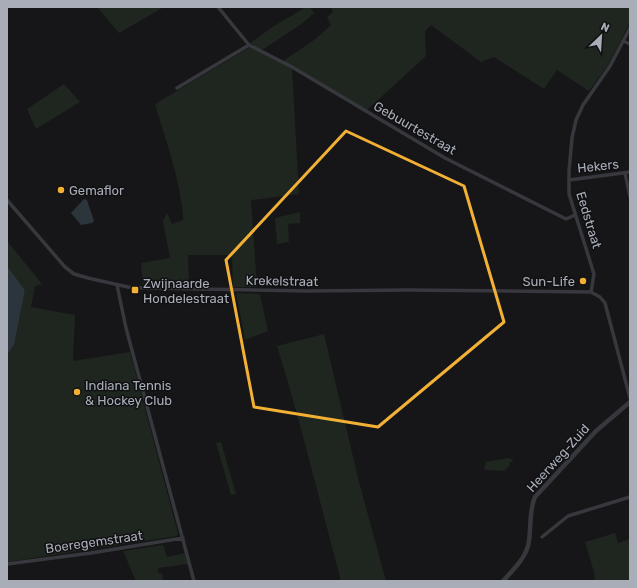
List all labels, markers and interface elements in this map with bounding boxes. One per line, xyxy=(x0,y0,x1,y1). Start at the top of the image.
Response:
north arrow xyxy=(581,16,621,56)
text: N xyxy=(599,20,611,35)
street label: Gebuurtestraat xyxy=(371,98,459,158)
street label: Hekers xyxy=(576,156,620,176)
place label: Gemaflor xyxy=(69,183,124,198)
marker: Gemaflor xyxy=(56,185,66,195)
street label: Eedstraat xyxy=(573,190,605,250)
street label: Krekelstraat xyxy=(246,273,318,289)
place label: Sun-Life xyxy=(522,274,575,289)
place label: Zwijnaarde Hondelestraat xyxy=(143,276,229,306)
marker: Sun-Life xyxy=(578,276,588,286)
marker: Zwijnaarde Hondelestraat xyxy=(130,285,140,295)
place label: Indiana Tennis & Hockey Club xyxy=(85,378,172,408)
marker: Indiana Tennis & Hockey Club xyxy=(72,387,82,397)
street label: Heerweg-Zuid xyxy=(524,421,593,496)
street label: Boeregemstraat xyxy=(44,528,144,557)

